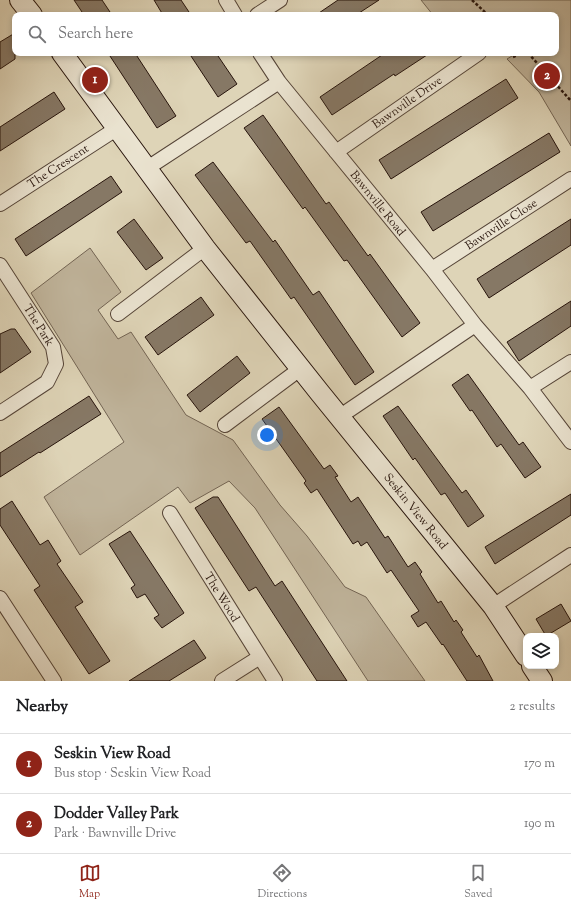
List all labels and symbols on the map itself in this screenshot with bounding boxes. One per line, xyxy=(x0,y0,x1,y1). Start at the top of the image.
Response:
pin: 2 xyxy=(534,61,560,91)
pin: 1 xyxy=(82,65,108,95)
street label: Bawnville Drive xyxy=(369,72,447,134)
street label: The Crescent xyxy=(24,140,93,193)
street label: Bawnville Road xyxy=(345,167,410,241)
street label: Bawnville Close xyxy=(462,195,542,255)
street label: The Park xyxy=(18,301,58,350)
your location xyxy=(257,425,277,445)
street label: Seskin View Road xyxy=(379,470,452,554)
street label: The Wood xyxy=(199,569,244,626)

